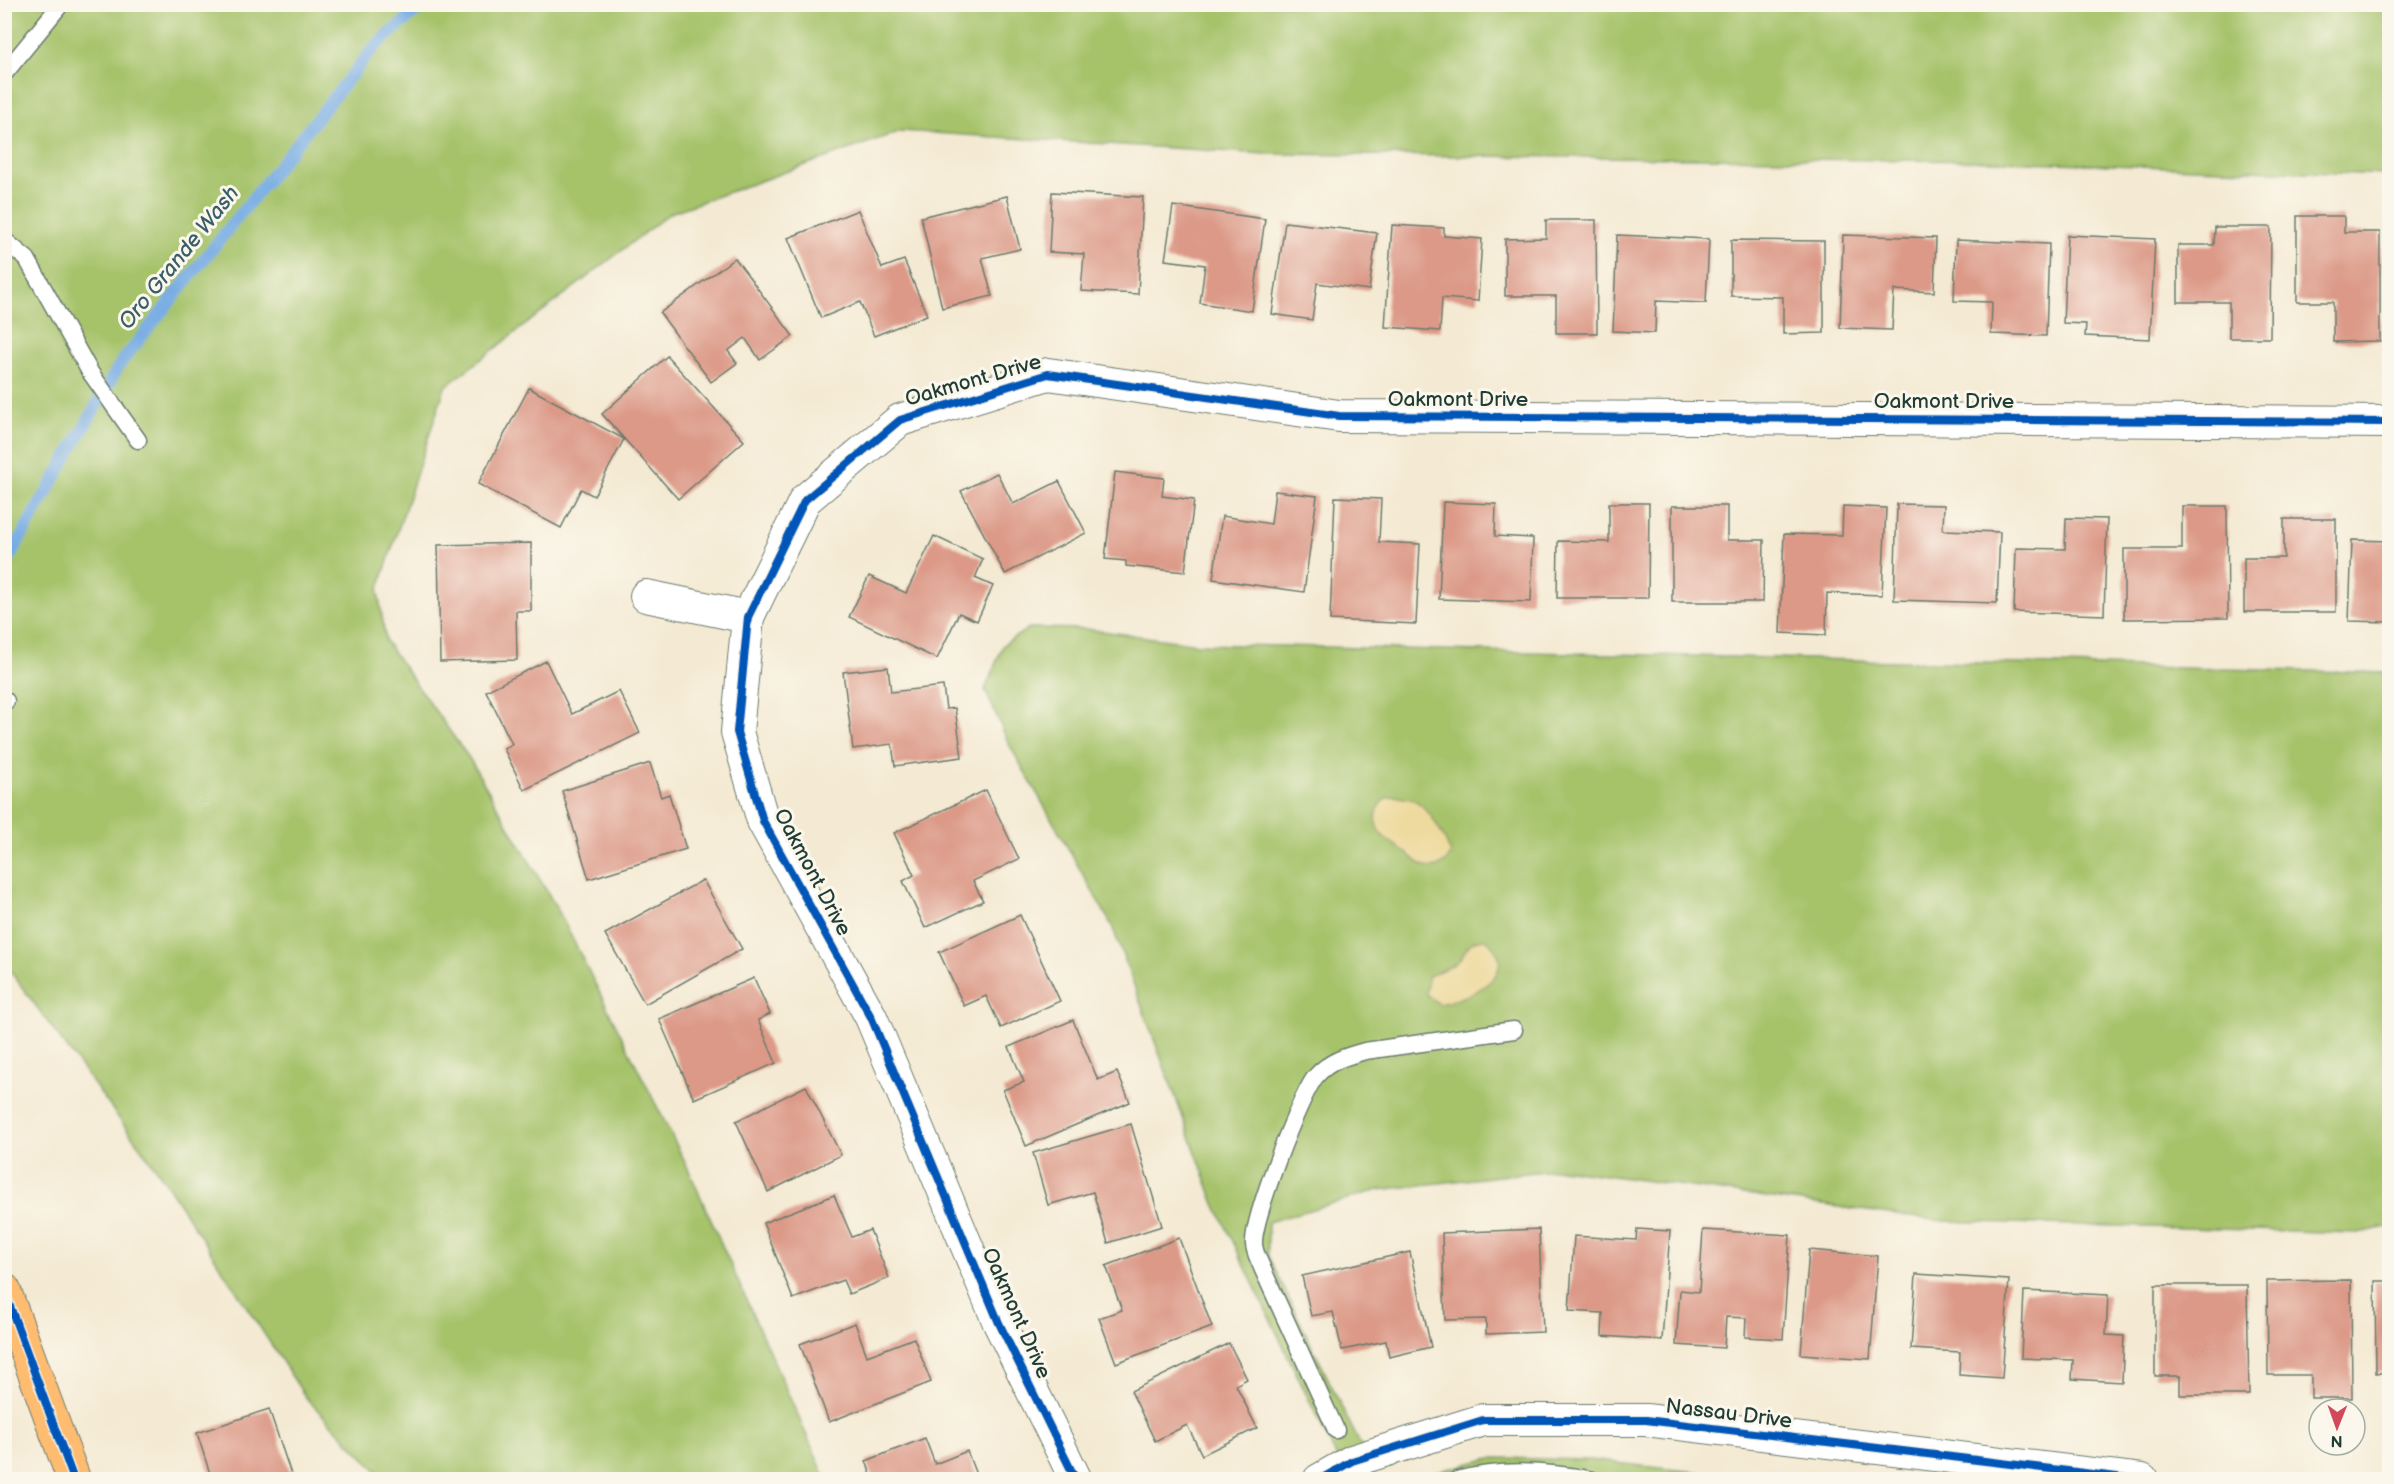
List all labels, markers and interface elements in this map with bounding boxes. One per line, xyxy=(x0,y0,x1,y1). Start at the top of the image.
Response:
water label: Oro Grande Wash xyxy=(113,181,245,335)
street label: Oakmont Drive xyxy=(902,349,1044,412)
street label: Oakmont Drive xyxy=(1388,387,1528,412)
street label: Oakmont Drive xyxy=(1874,389,2014,414)
street label: Oakmont Drive xyxy=(769,804,857,940)
street label: Oakmont Drive xyxy=(977,1244,1057,1382)
street label: Nassau Drive xyxy=(1664,1393,1794,1434)
north arrow xyxy=(2307,1397,2367,1457)
text: N xyxy=(2331,1431,2343,1450)

